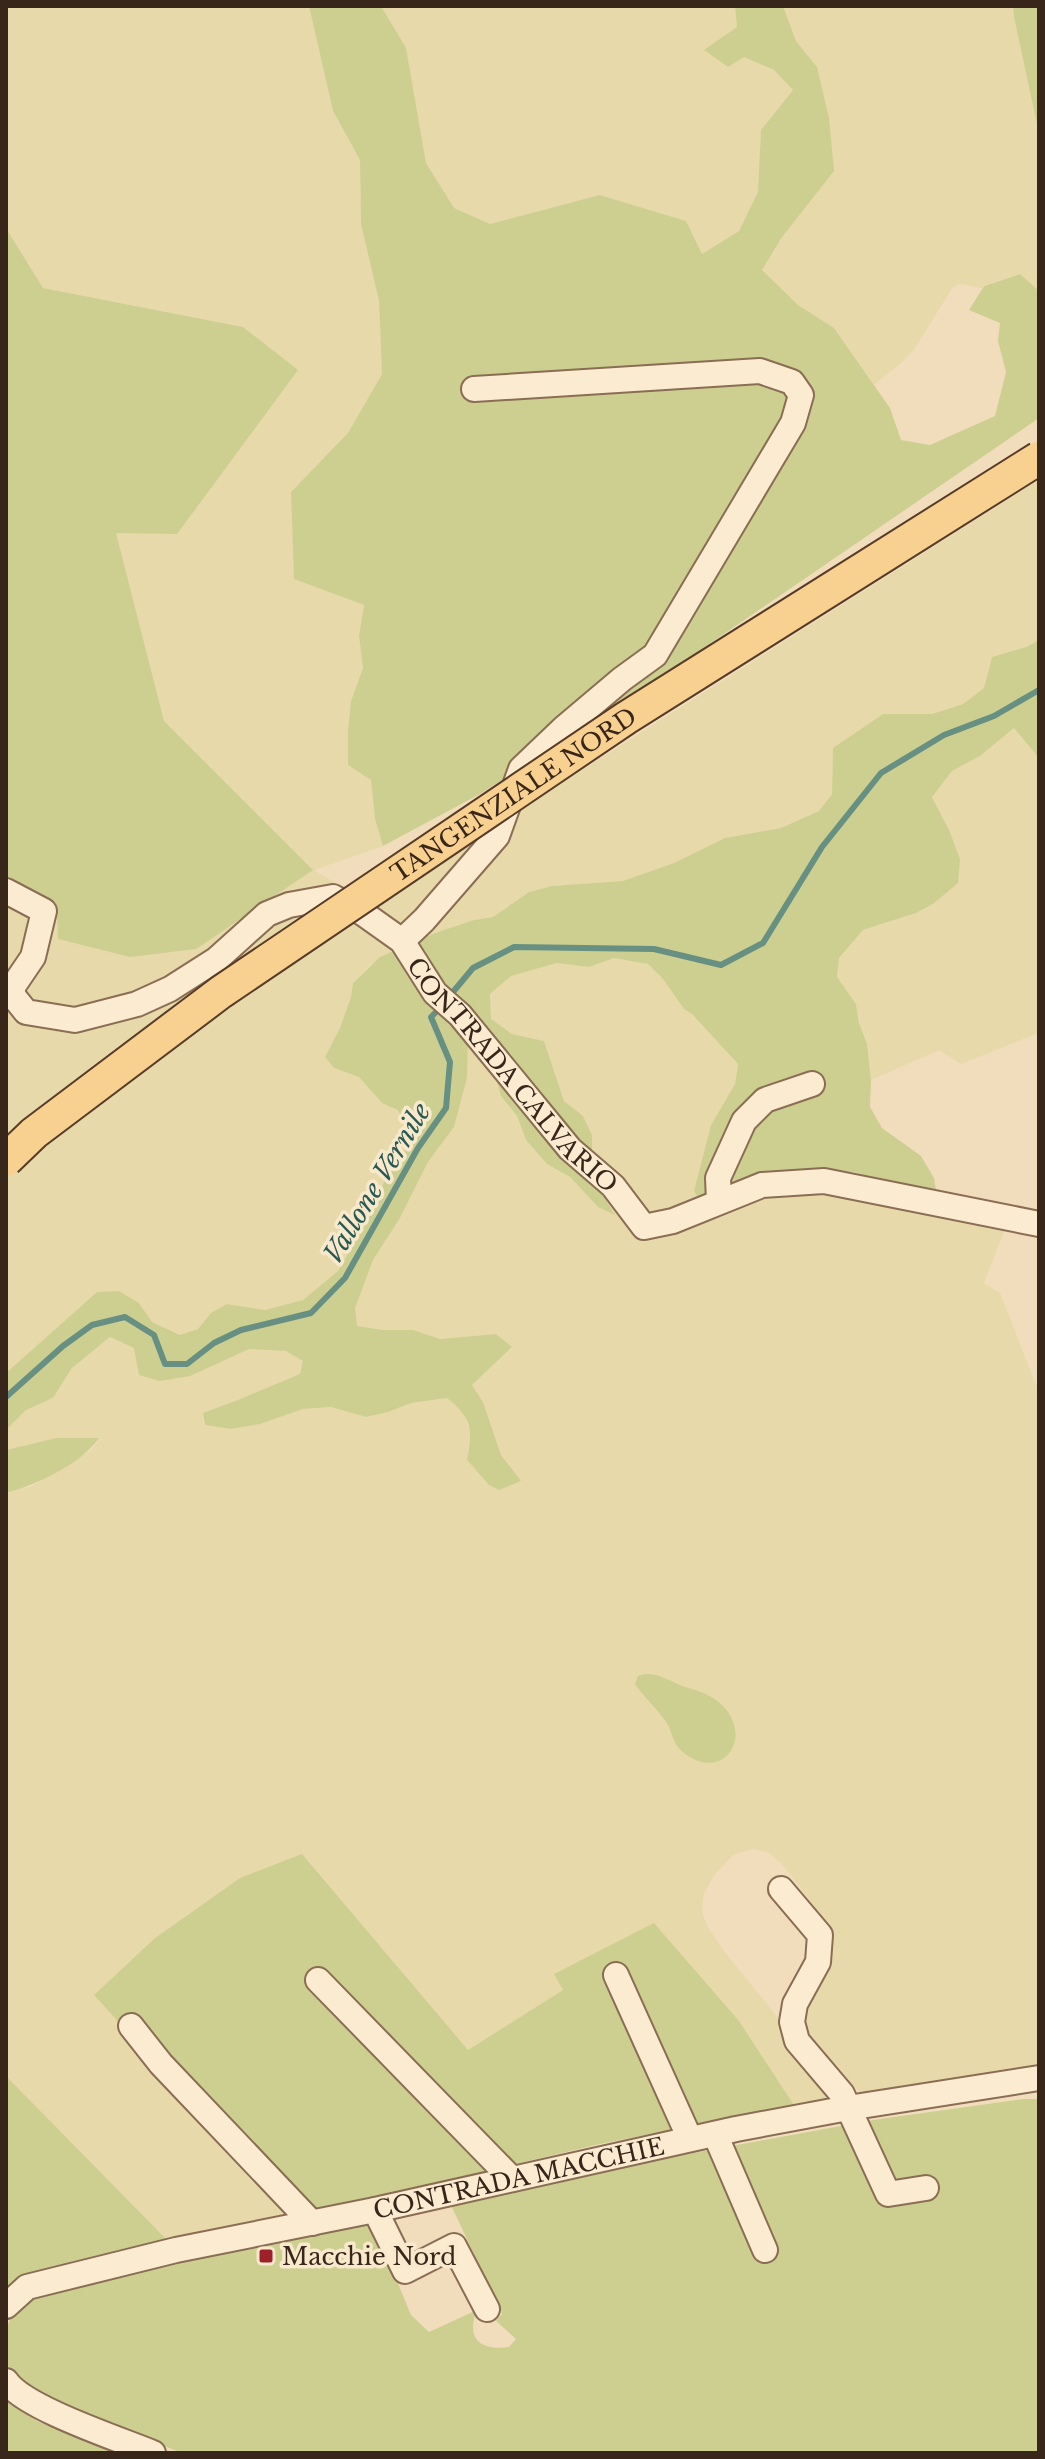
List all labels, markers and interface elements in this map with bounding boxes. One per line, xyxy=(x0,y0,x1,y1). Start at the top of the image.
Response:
street label: TANGENZIALE NORD xyxy=(385,701,642,888)
street label: CONTRADA CALVARIO xyxy=(402,952,624,1198)
water label: Vallone Vernile xyxy=(317,1097,437,1269)
street label: CONTRADA MACCHIE xyxy=(370,2131,667,2224)
place label: Macchie Nord xyxy=(282,2242,457,2271)
marker: Macchie Nord xyxy=(257,2247,275,2265)

